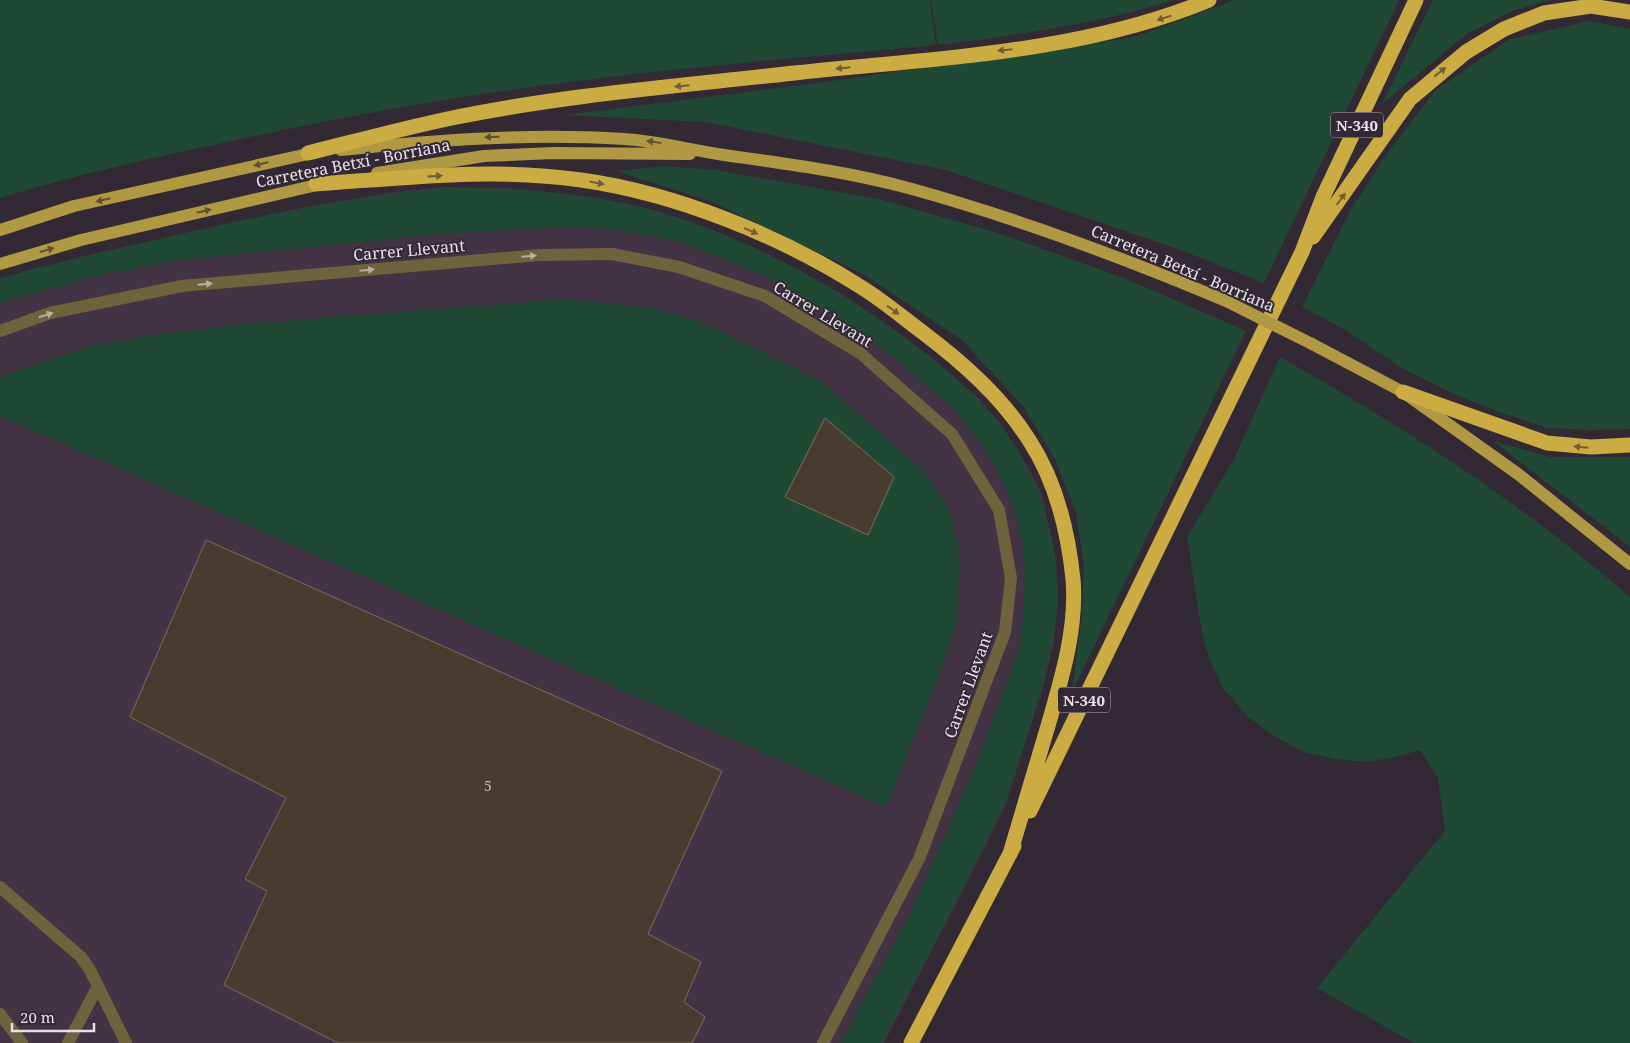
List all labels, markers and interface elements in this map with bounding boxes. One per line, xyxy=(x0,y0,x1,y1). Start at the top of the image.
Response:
one-way arrow xyxy=(1156,14,1171,22)
one-way arrow xyxy=(997,46,1013,54)
one-way arrow xyxy=(835,64,851,72)
one-way arrow xyxy=(1433,66,1446,77)
one-way arrow xyxy=(674,82,690,90)
road number: N-340 xyxy=(1331,112,1383,138)
street label: Carretera Betxí - Borriana xyxy=(254,133,452,193)
one-way arrow xyxy=(484,134,500,142)
one-way arrow xyxy=(646,138,662,146)
one-way arrow xyxy=(253,160,268,168)
one-way arrow xyxy=(427,171,443,179)
one-way arrow xyxy=(589,179,604,187)
one-way arrow xyxy=(1336,192,1346,206)
one-way arrow xyxy=(95,196,110,204)
one-way arrow xyxy=(197,207,212,215)
street label: Carretera Betxí - Borriana xyxy=(1088,219,1278,317)
one-way arrow xyxy=(744,228,758,236)
street label: Carrer Llevant xyxy=(352,234,466,266)
one-way arrow xyxy=(39,246,54,254)
one-way arrow xyxy=(521,252,537,260)
one-way arrow xyxy=(360,266,376,274)
street label: Carrer Llevant xyxy=(769,276,877,352)
one-way arrow xyxy=(198,280,214,288)
one-way arrow xyxy=(886,305,900,315)
one-way arrow xyxy=(39,311,54,319)
one-way arrow xyxy=(1573,442,1589,450)
street label: Carrer Llevant xyxy=(939,628,998,741)
road number: N-340 xyxy=(1058,688,1110,712)
house number: 5 xyxy=(484,776,492,795)
scale bar xyxy=(12,1000,95,1032)
text: 20 m xyxy=(20,1007,55,1027)

